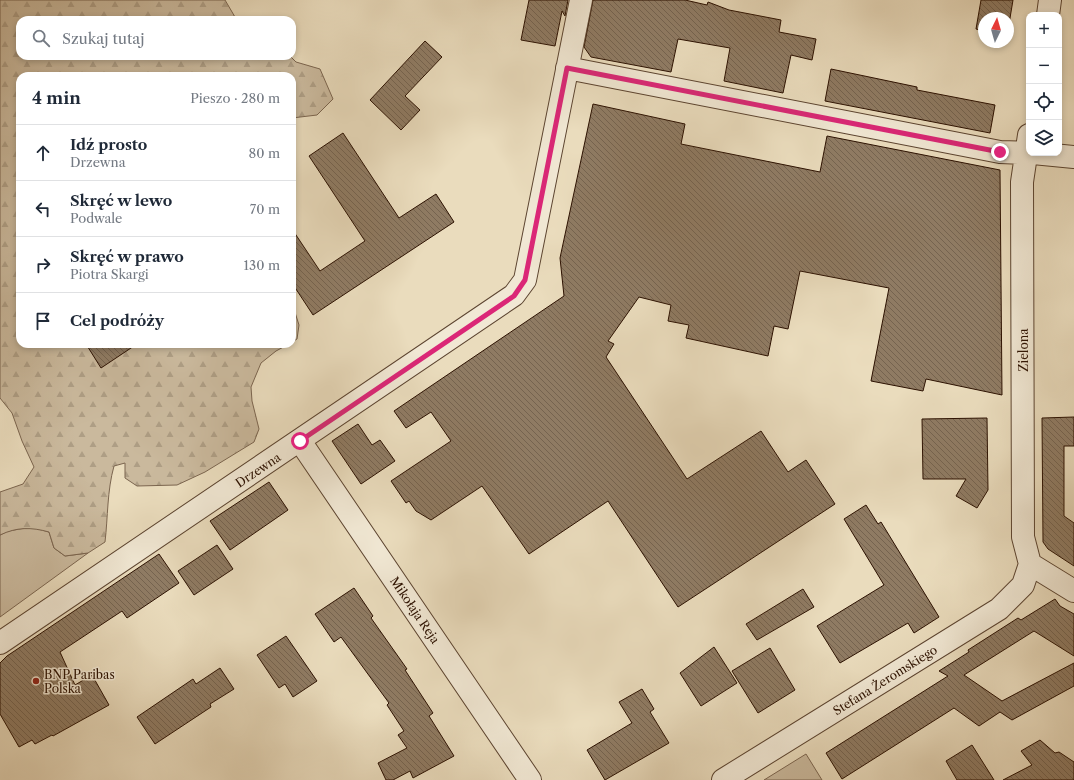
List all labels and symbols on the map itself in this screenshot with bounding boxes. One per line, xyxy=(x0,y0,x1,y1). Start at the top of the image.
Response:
north arrow xyxy=(978,12,1014,48)
route end xyxy=(991,143,1009,161)
street label: Zielona xyxy=(1016,328,1031,372)
route start xyxy=(291,432,309,450)
street label: Drzewna xyxy=(233,449,284,491)
street label: Mikołaja Reja xyxy=(387,574,443,647)
street label: Stefana Żeromskiego xyxy=(830,641,940,718)
place label: BNP Paribas Polska xyxy=(44,667,115,696)
marker: BNP Paribas Polska xyxy=(31,676,41,686)

